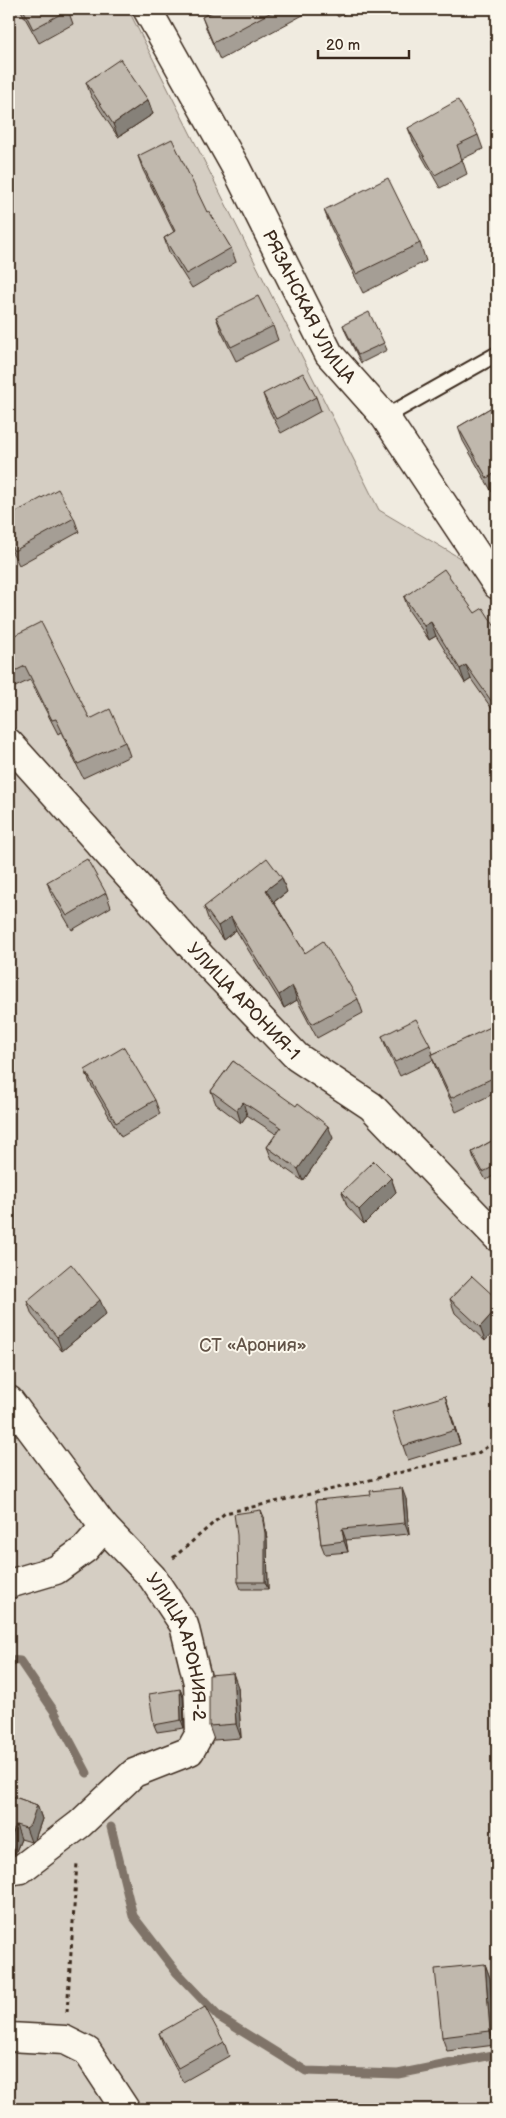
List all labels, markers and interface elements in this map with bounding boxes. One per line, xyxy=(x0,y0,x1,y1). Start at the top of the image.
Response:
scale bar xyxy=(318,28,410,60)
text: 20 m xyxy=(326,36,360,55)
street label: РЯЗАНСКАЯ УЛИЦА xyxy=(258,226,360,387)
street label: УЛИЦА АРОНИЯ-1 xyxy=(183,938,305,1064)
park label: СТ «Арония» xyxy=(199,1335,307,1356)
street label: УЛИЦА АРОНИЯ-2 xyxy=(142,1569,210,1721)

